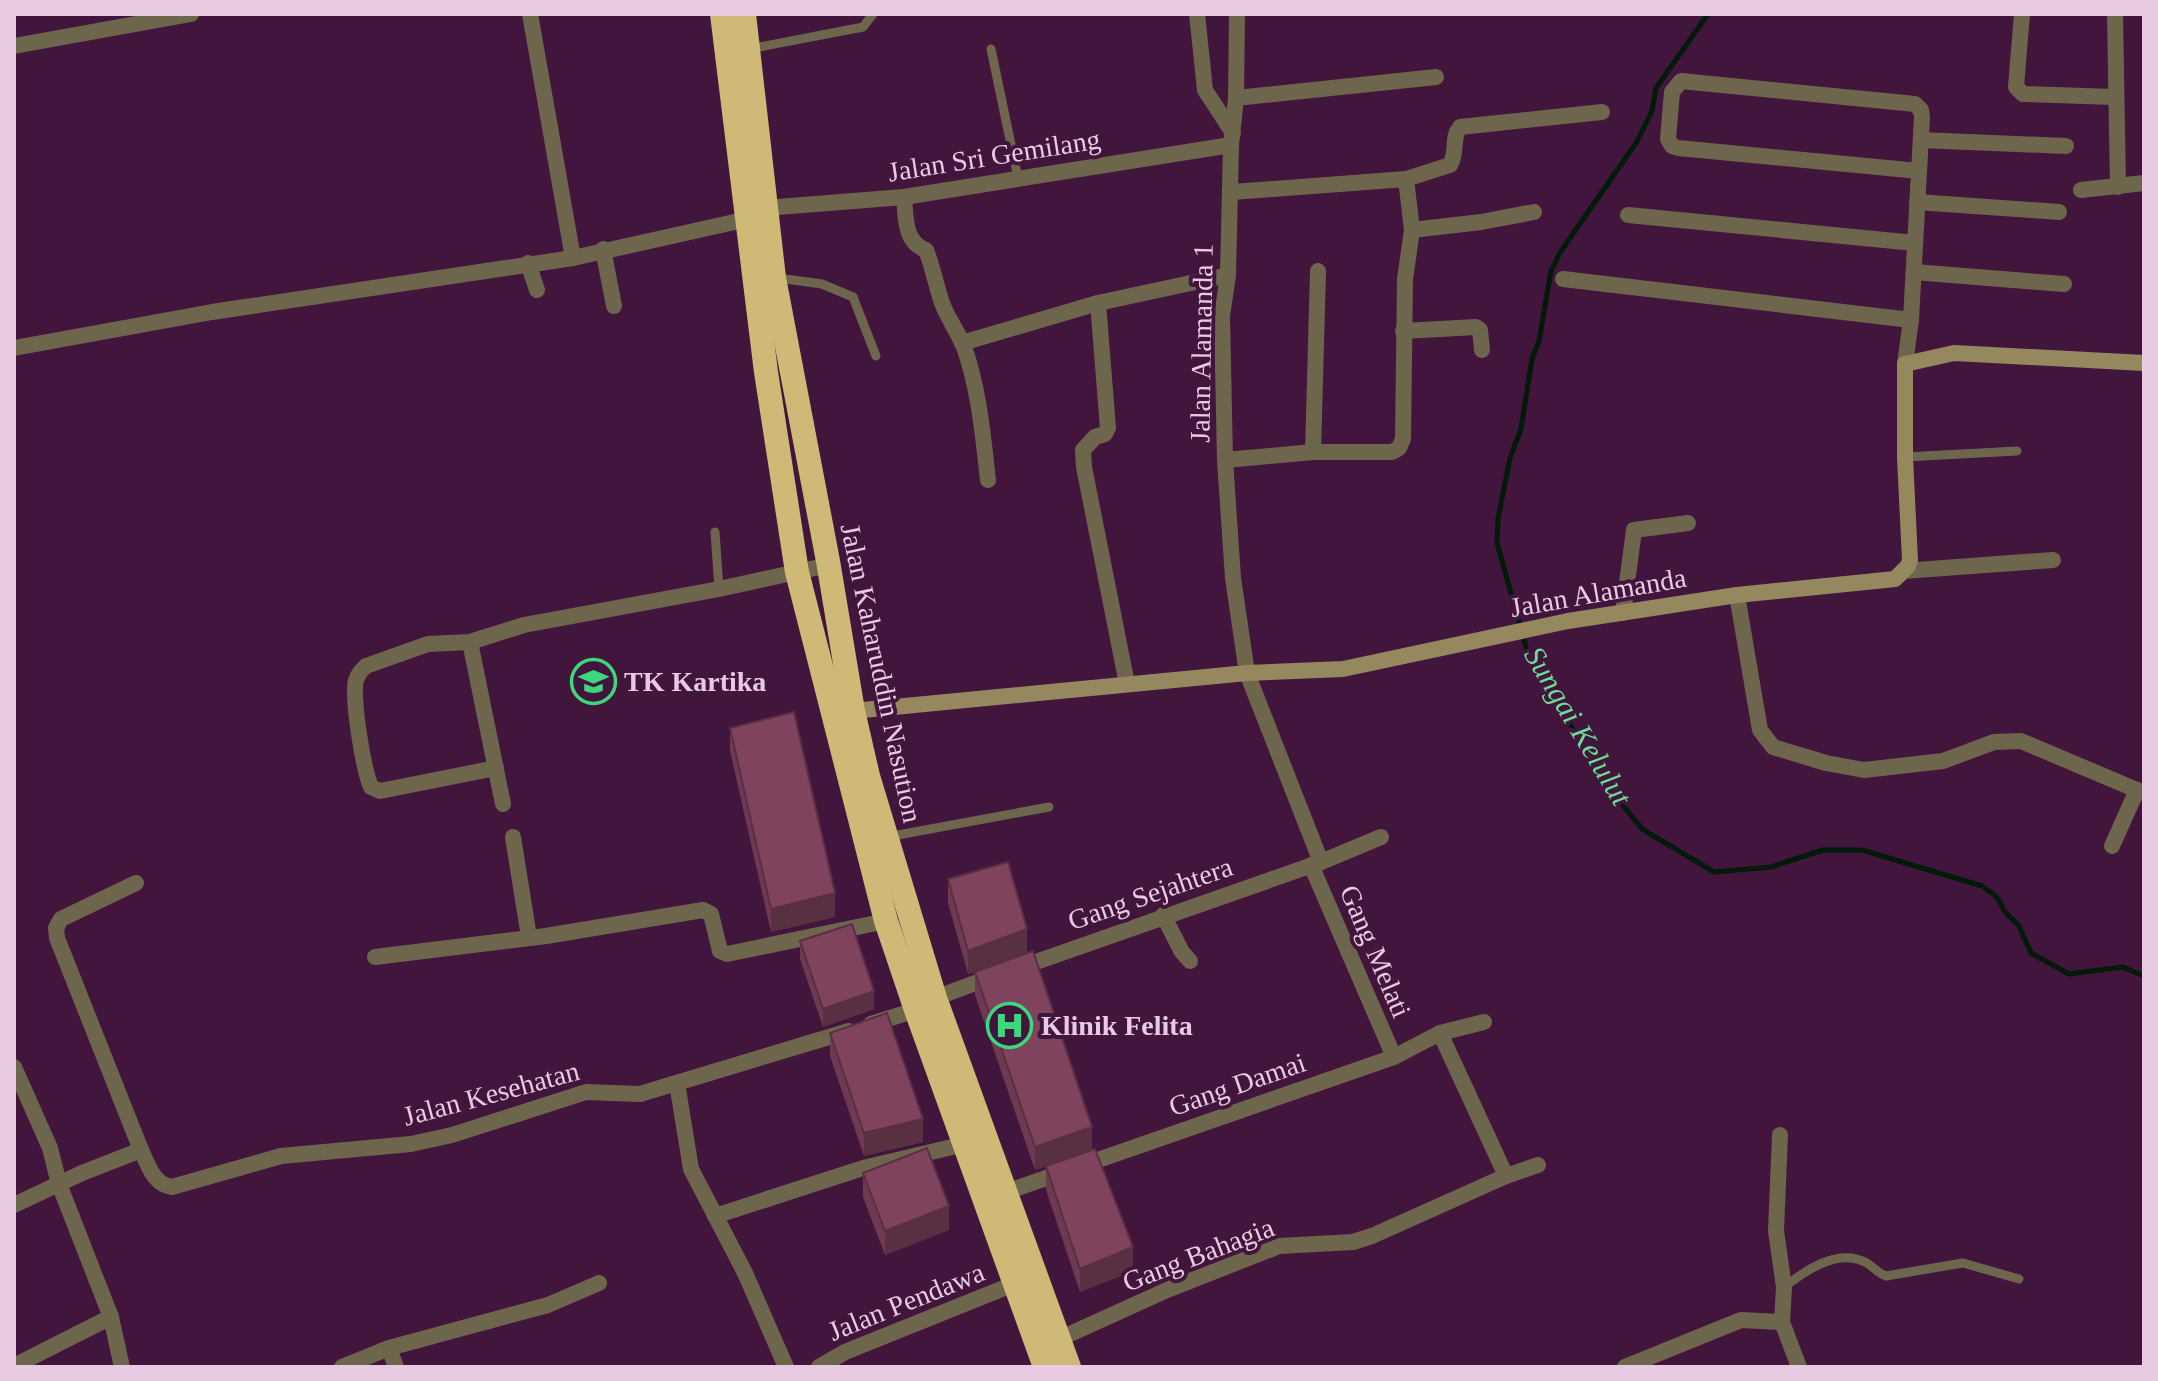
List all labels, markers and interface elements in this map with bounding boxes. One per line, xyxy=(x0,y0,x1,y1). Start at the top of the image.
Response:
street label: Jalan Sri Gemilang xyxy=(886,123,1102,188)
street label: Jalan Alamanda 1 xyxy=(1184,243,1219,443)
street label: Jalan Kaharuddin Nasution xyxy=(835,521,928,825)
street label: Jalan Alamanda xyxy=(1508,562,1689,623)
water label: Sungai Kelulut xyxy=(1518,640,1639,812)
school or university icon: TK Kartika xyxy=(569,657,617,705)
place label: TK Kartika xyxy=(624,666,766,697)
street label: Gang Sejahtera xyxy=(1064,851,1237,936)
street label: Gang Melati xyxy=(1334,880,1417,1022)
hospital icon: Klinik Felita xyxy=(986,1001,1034,1049)
place label: Klinik Felita xyxy=(1041,1010,1193,1041)
street label: Gang Damai xyxy=(1165,1047,1310,1122)
street label: Jalan Kesehatan xyxy=(400,1055,583,1132)
street label: Gang Bahagia xyxy=(1118,1211,1279,1297)
street label: Jalan Pendawa xyxy=(824,1256,989,1347)

